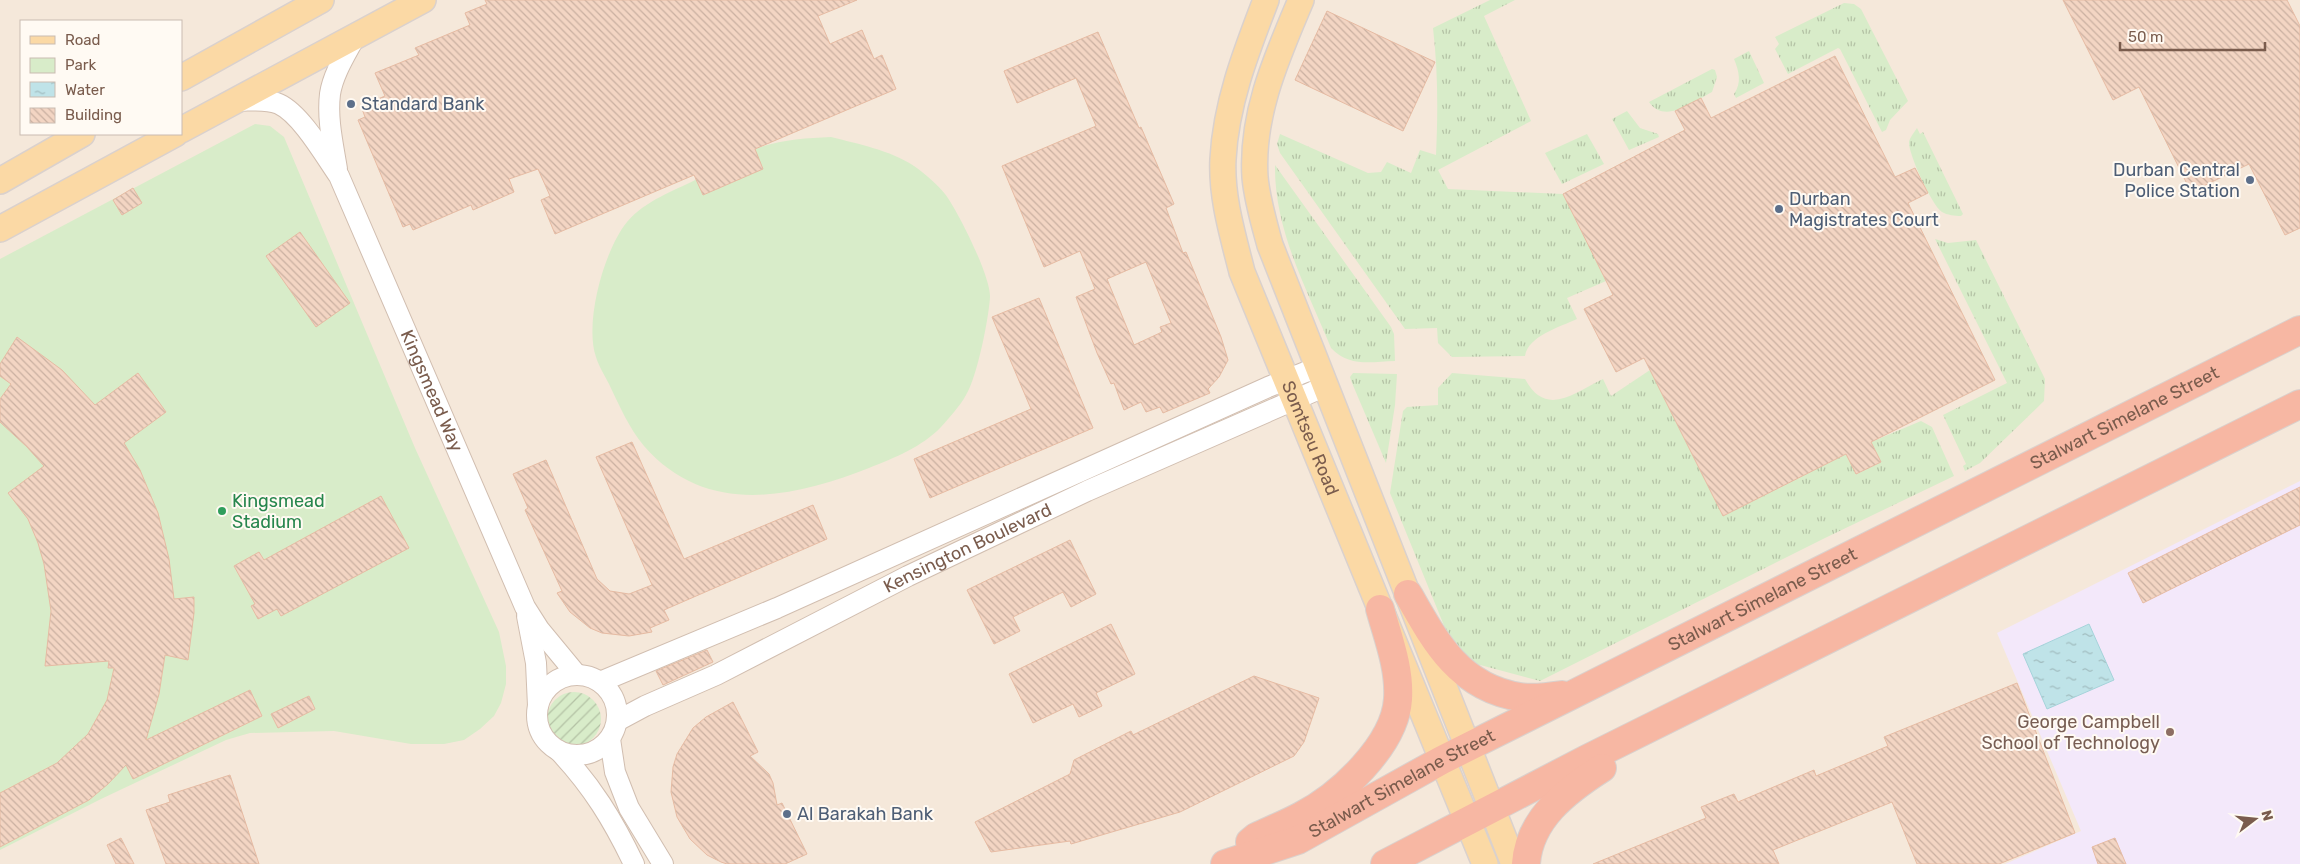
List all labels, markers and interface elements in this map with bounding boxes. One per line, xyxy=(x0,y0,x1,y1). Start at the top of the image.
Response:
legend xyxy=(20,20,182,135)
scale bar xyxy=(2120,20,2265,52)
text: 50 m xyxy=(2128,28,2163,46)
text: Road xyxy=(65,31,101,49)
text: Park xyxy=(65,56,96,74)
text: Water xyxy=(65,81,105,99)
place label: Standard Bank xyxy=(361,93,485,115)
marker: Standard Bank xyxy=(345,98,357,110)
text: Building xyxy=(65,106,122,124)
place label: Durban Central Police Station xyxy=(2113,159,2240,202)
marker: Durban Central Police Station xyxy=(2244,174,2256,186)
place label: Durban Magistrates Court xyxy=(1789,188,1939,231)
marker: Durban Magistrates Court xyxy=(1773,203,1785,215)
street label: Kingsmead Way xyxy=(396,326,468,455)
street label: Stalwart Simelane Street xyxy=(2026,361,2223,474)
street label: Somtseu Road xyxy=(1277,378,1343,499)
place label: Kingsmead Stadium xyxy=(232,490,325,533)
street label: Kensington Boulevard xyxy=(880,498,1055,598)
marker: Kingsmead Stadium xyxy=(216,505,228,517)
street label: Stalwart Simelane Street xyxy=(1664,543,1861,656)
place label: George Campbell School of Technology xyxy=(1981,711,2160,754)
street label: Stalwart Simelane Street xyxy=(1305,724,1498,843)
marker: George Campbell School of Technology xyxy=(2164,726,2176,738)
north arrow xyxy=(2230,794,2280,844)
place label: Al Barakah Bank xyxy=(797,803,934,825)
marker: Al Barakah Bank xyxy=(781,808,793,820)
text: N xyxy=(2257,808,2277,823)

